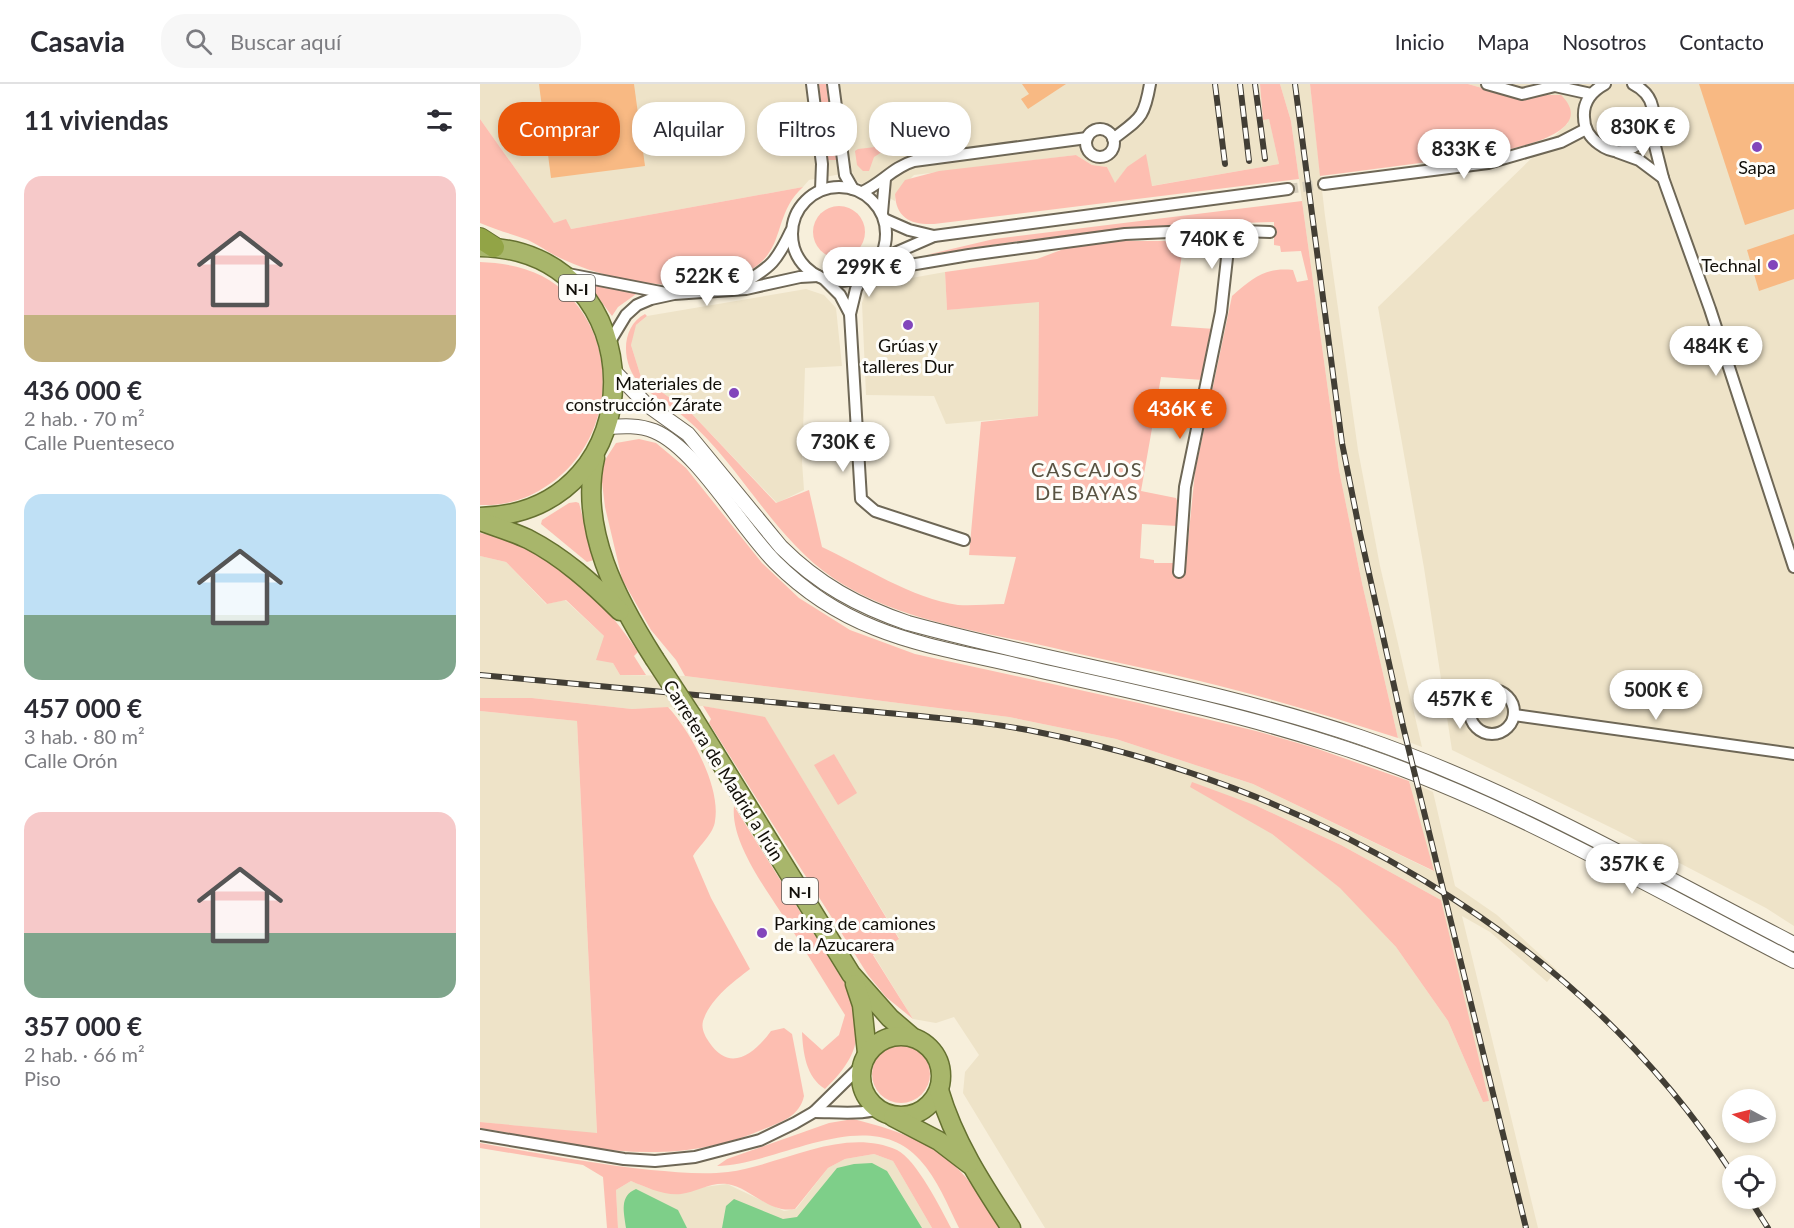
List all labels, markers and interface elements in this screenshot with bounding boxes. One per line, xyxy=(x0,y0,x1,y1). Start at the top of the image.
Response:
search box xyxy=(161,14,581,68)
text: Casavia xyxy=(30,24,125,58)
icon: search xyxy=(182,25,215,58)
text: Buscar aquí xyxy=(230,28,341,55)
text: Inicio xyxy=(1395,29,1444,54)
text: Mapa xyxy=(1477,29,1529,54)
text: Nosotros xyxy=(1562,29,1646,54)
text: Contacto xyxy=(1679,29,1764,54)
chip: Comprar xyxy=(498,102,620,156)
chip: Alquilar xyxy=(632,102,745,156)
chip: Filtros xyxy=(757,102,857,156)
chip: Nuevo xyxy=(869,102,971,156)
text: 11 viviendas xyxy=(24,104,168,136)
icon: filters xyxy=(423,104,456,137)
pin: 830K € xyxy=(1594,107,1692,158)
text: 830K € xyxy=(1611,114,1675,138)
pin: 833K € xyxy=(1415,129,1513,180)
text: 833K € xyxy=(1432,136,1496,160)
marker: Sapa xyxy=(1750,140,1764,154)
place label: Sapa xyxy=(1738,156,1776,178)
icon: home xyxy=(186,215,294,323)
pin: 740K € xyxy=(1163,219,1261,270)
text: 740K € xyxy=(1180,226,1244,250)
pin: 299K € xyxy=(820,247,918,298)
text: 299K € xyxy=(837,254,901,278)
place label: Technal xyxy=(1701,254,1761,276)
pin: 522K € xyxy=(658,256,756,307)
marker: Technal xyxy=(1766,258,1780,272)
text: 522K € xyxy=(675,263,739,287)
road number: N-I xyxy=(559,275,595,301)
marker: Grúas y talleres Dur xyxy=(901,318,915,332)
pin: 484K € xyxy=(1667,326,1765,377)
text: 484K € xyxy=(1684,333,1748,357)
place label: Grúas y talleres Dur xyxy=(862,334,954,377)
place label: Materiales de construcción Zárate xyxy=(565,372,722,415)
text: 436 000 € xyxy=(24,374,142,406)
marker: Materiales de construcción Zárate xyxy=(727,386,741,400)
pin: 436K € xyxy=(1131,389,1229,440)
text: 436K € xyxy=(1148,396,1212,420)
text: 2 hab. · 70 m² xyxy=(24,406,145,430)
pin: 730K € xyxy=(794,422,892,473)
text: 730K € xyxy=(811,429,875,453)
text: Calle Puenteseco xyxy=(24,430,175,454)
district label: CASCAJOS DE BAYAS xyxy=(1031,457,1143,504)
icon: home xyxy=(186,533,294,641)
pin: 500K € xyxy=(1607,670,1705,721)
street label: Carretera de Madrid a Irún xyxy=(659,675,789,865)
text: 500K € xyxy=(1624,677,1688,701)
pin: 457K € xyxy=(1411,679,1509,730)
text: 457K € xyxy=(1428,686,1492,710)
text: 457 000 € xyxy=(24,692,142,724)
text: 3 hab. · 80 m² xyxy=(24,724,145,748)
text: Calle Orón xyxy=(24,748,118,772)
pin: 357K € xyxy=(1583,844,1681,895)
icon: home xyxy=(186,851,294,959)
text: 357K € xyxy=(1600,851,1664,875)
road number: N-I xyxy=(782,878,818,904)
place label: Parking de camiones de la Azucarera xyxy=(774,912,936,955)
marker: Parking de camiones de la Azucarera xyxy=(755,926,769,940)
text: 357 000 € xyxy=(24,1010,142,1042)
text: 2 hab. · 66 m² xyxy=(24,1042,145,1066)
text: Piso xyxy=(24,1066,61,1090)
north arrow xyxy=(1722,1089,1776,1143)
map controls xyxy=(1722,1089,1776,1209)
button: locate xyxy=(1722,1155,1776,1209)

